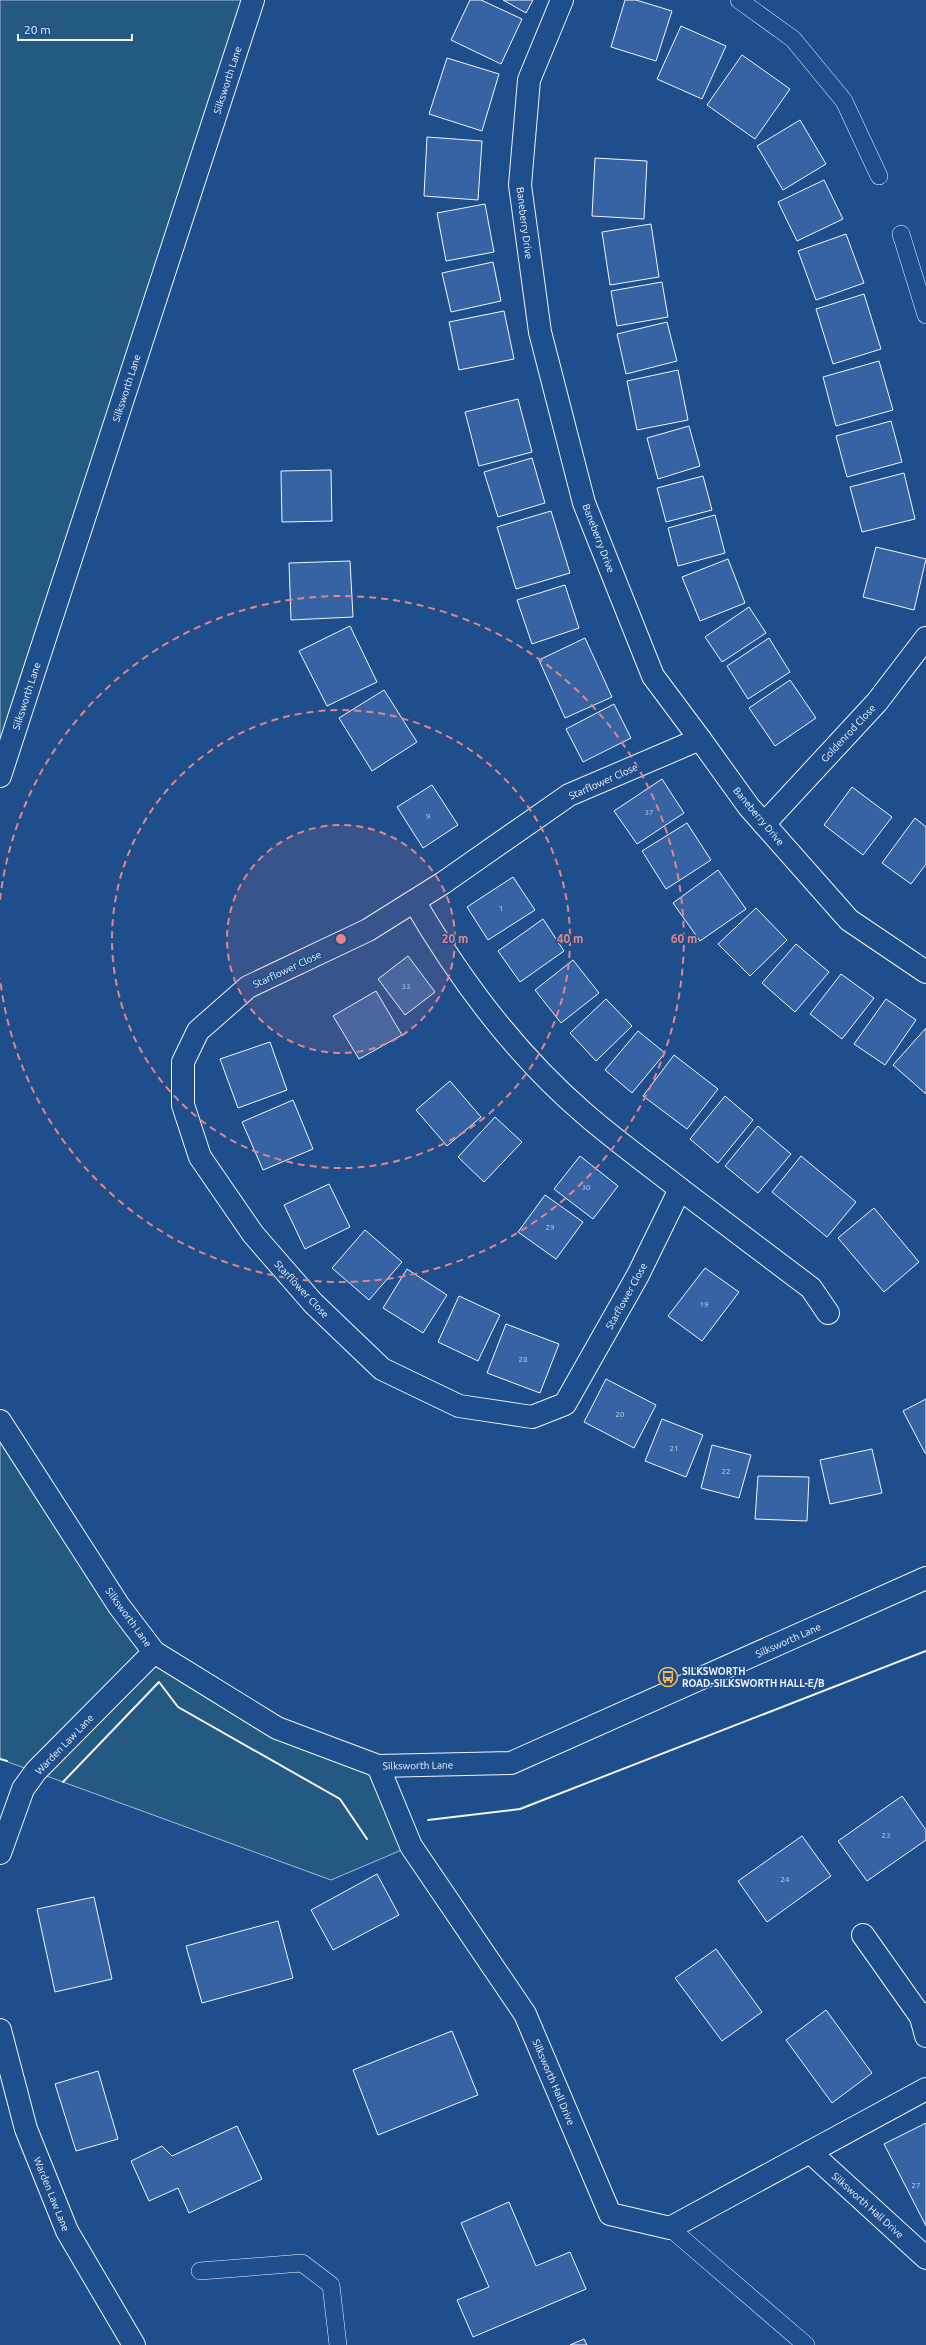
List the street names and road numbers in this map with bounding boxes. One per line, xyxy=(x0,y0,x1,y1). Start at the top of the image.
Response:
street label: Silksworth Lane xyxy=(211,45,244,115)
street label: Baneberry Drive xyxy=(515,186,534,260)
street label: Silksworth Lane xyxy=(110,353,143,423)
street label: Baneberry Drive xyxy=(580,502,617,574)
street label: Silksworth Lane xyxy=(10,661,43,731)
street label: Goldenrod Close xyxy=(819,702,878,764)
street label: Starflower Close xyxy=(567,761,639,802)
street label: Baneberry Drive xyxy=(731,785,786,848)
street label: Starflower Close xyxy=(251,949,323,990)
street label: Starflower Close xyxy=(272,1258,331,1320)
street label: Starflower Close xyxy=(604,1261,649,1331)
street label: Silksworth Lane xyxy=(103,1586,154,1649)
street label: Silksworth Lane xyxy=(754,1621,823,1660)
street label: Warden Law Lane xyxy=(33,1712,96,1777)
street label: Silksworth Lane xyxy=(383,1759,453,1772)
street label: Silksworth Hall Drive xyxy=(530,2038,577,2127)
street label: Warden Law Lane xyxy=(32,2155,71,2233)
street label: Silksworth Hall Drive xyxy=(830,2170,906,2240)

